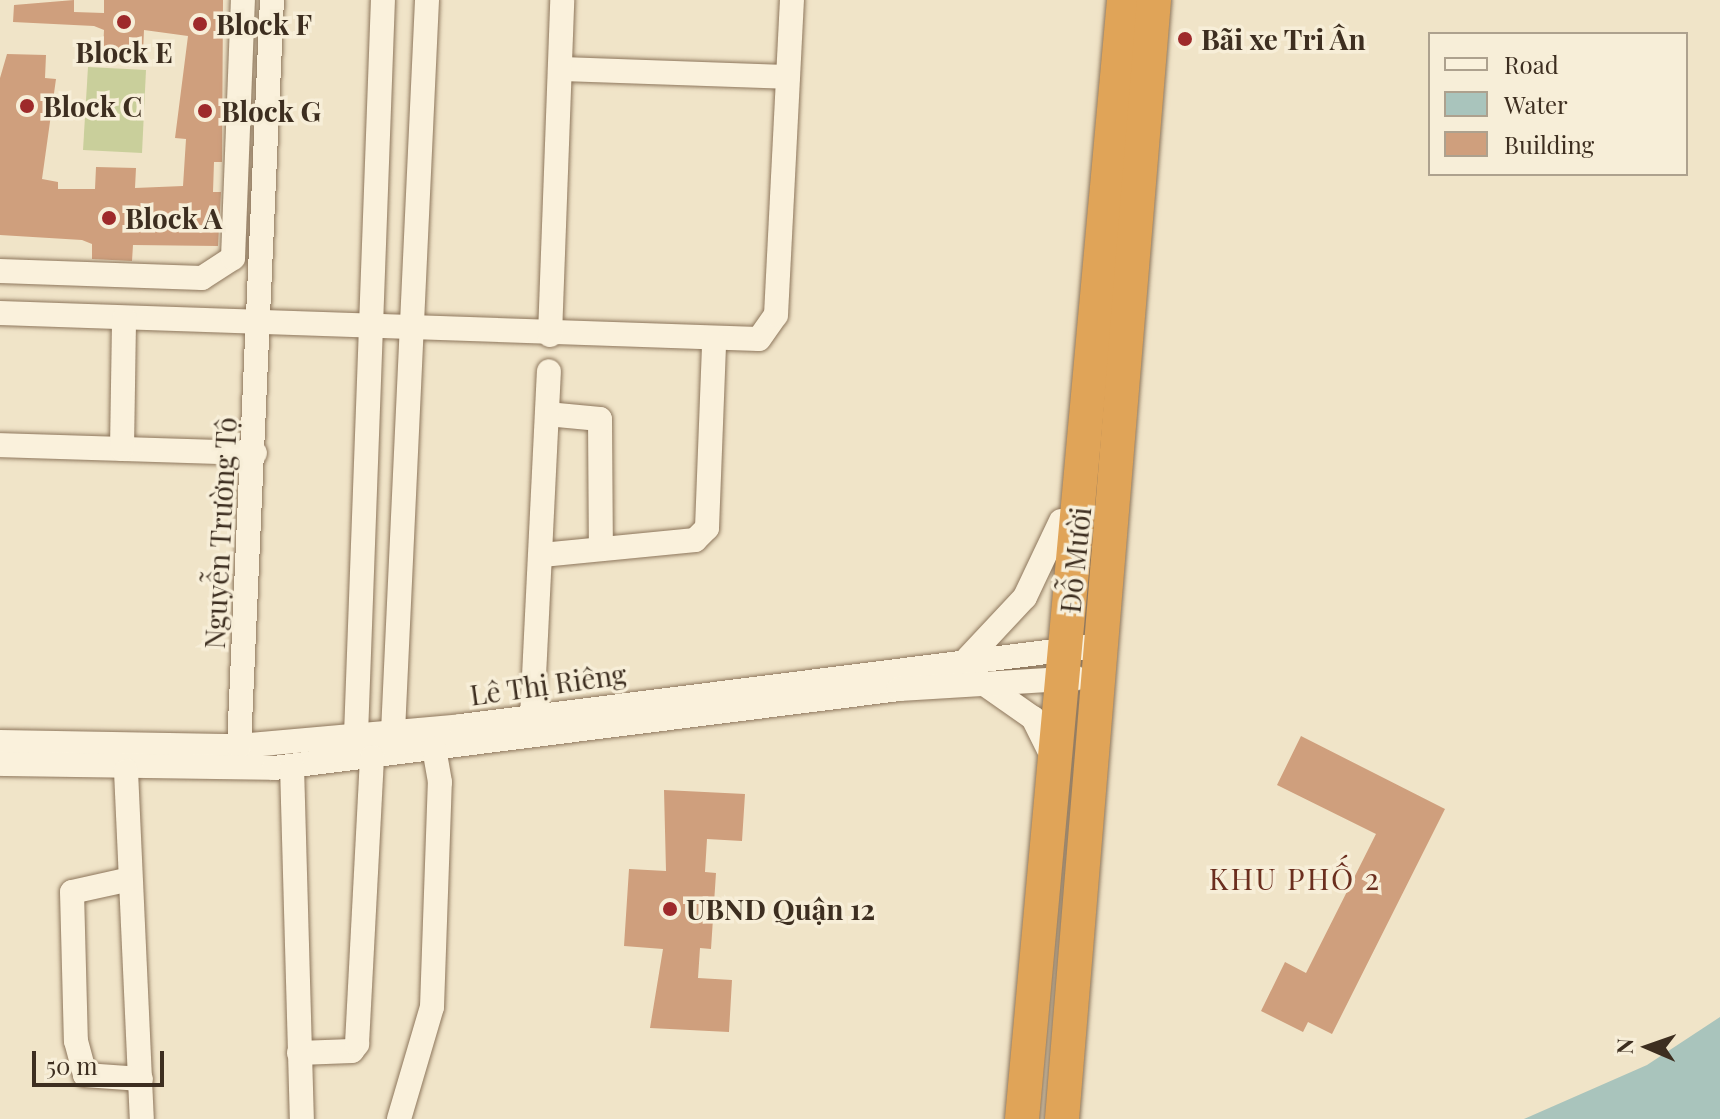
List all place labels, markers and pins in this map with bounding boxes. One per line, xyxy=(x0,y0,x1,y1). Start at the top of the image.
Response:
place label: Block F xyxy=(216,7,312,41)
marker: Block E xyxy=(115,13,133,31)
marker: Block F xyxy=(191,15,209,33)
place label: Bãi xe Tri Ân xyxy=(1201,22,1368,56)
marker: Bãi xe Tri Ân xyxy=(1176,30,1194,48)
place label: Block E xyxy=(75,35,173,69)
place label: Block C xyxy=(43,89,142,123)
place label: Block G xyxy=(221,94,321,128)
marker: Block C xyxy=(18,97,36,115)
marker: Block G xyxy=(196,102,214,120)
place label: Block A xyxy=(125,201,223,235)
marker: Block A xyxy=(100,209,118,227)
place label: UBND Quận 12 xyxy=(686,892,875,926)
marker: UBND Quận 12 xyxy=(661,900,679,918)

